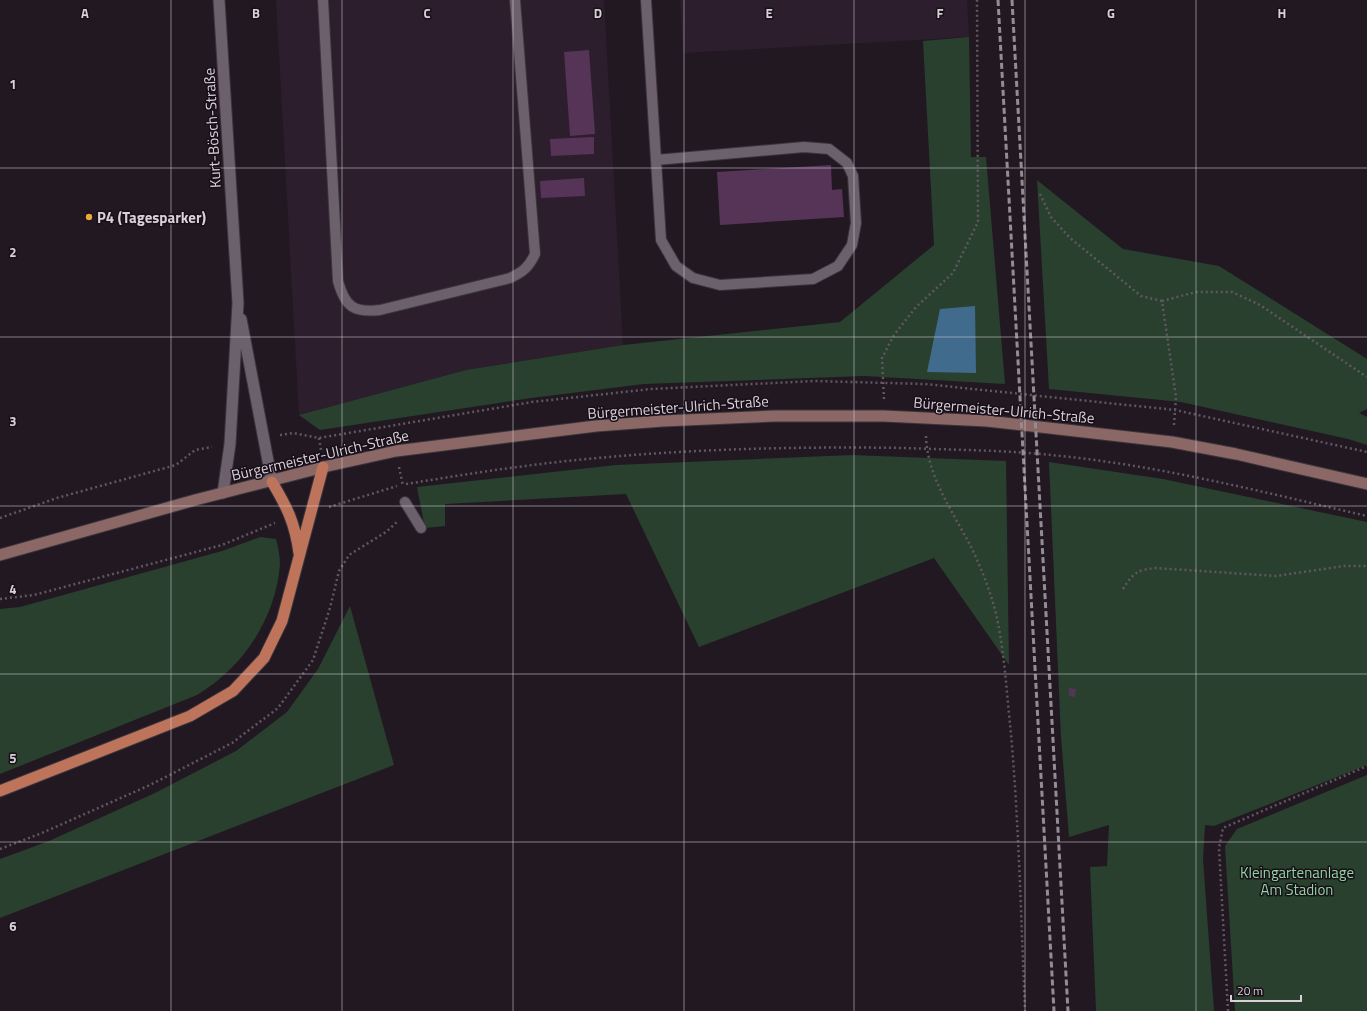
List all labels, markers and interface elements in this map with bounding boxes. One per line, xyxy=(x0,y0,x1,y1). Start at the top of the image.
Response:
text: A xyxy=(81,3,89,23)
text: B xyxy=(252,3,260,23)
text: C xyxy=(423,3,431,23)
text: D xyxy=(594,3,602,23)
text: E xyxy=(765,3,773,23)
text: F xyxy=(937,3,944,23)
text: G xyxy=(1107,3,1115,23)
text: H xyxy=(1278,3,1286,23)
street label: Kurt-Bösch-Straße xyxy=(197,67,227,189)
text: 1 xyxy=(9,74,17,94)
place label: P4 (Tagesparker) xyxy=(97,206,206,229)
marker: P4 (Tagesparker) xyxy=(84,212,94,222)
text: 2 xyxy=(9,242,17,262)
street label: Bürgermeister-Ulrich-Straße xyxy=(587,389,769,425)
street label: Bürgermeister-Ulrich-Straße xyxy=(913,391,1095,429)
text: 3 xyxy=(9,411,17,431)
street label: Bürgermeister-Ulrich-Straße xyxy=(229,423,411,487)
text: 4 xyxy=(9,579,17,599)
text: 5 xyxy=(9,748,17,768)
park label: Kleingartenanlage Am Stadion xyxy=(1240,861,1354,901)
text: 6 xyxy=(9,916,17,936)
scale bar xyxy=(1231,977,1301,1003)
text: 20 m xyxy=(1237,981,1263,1000)

